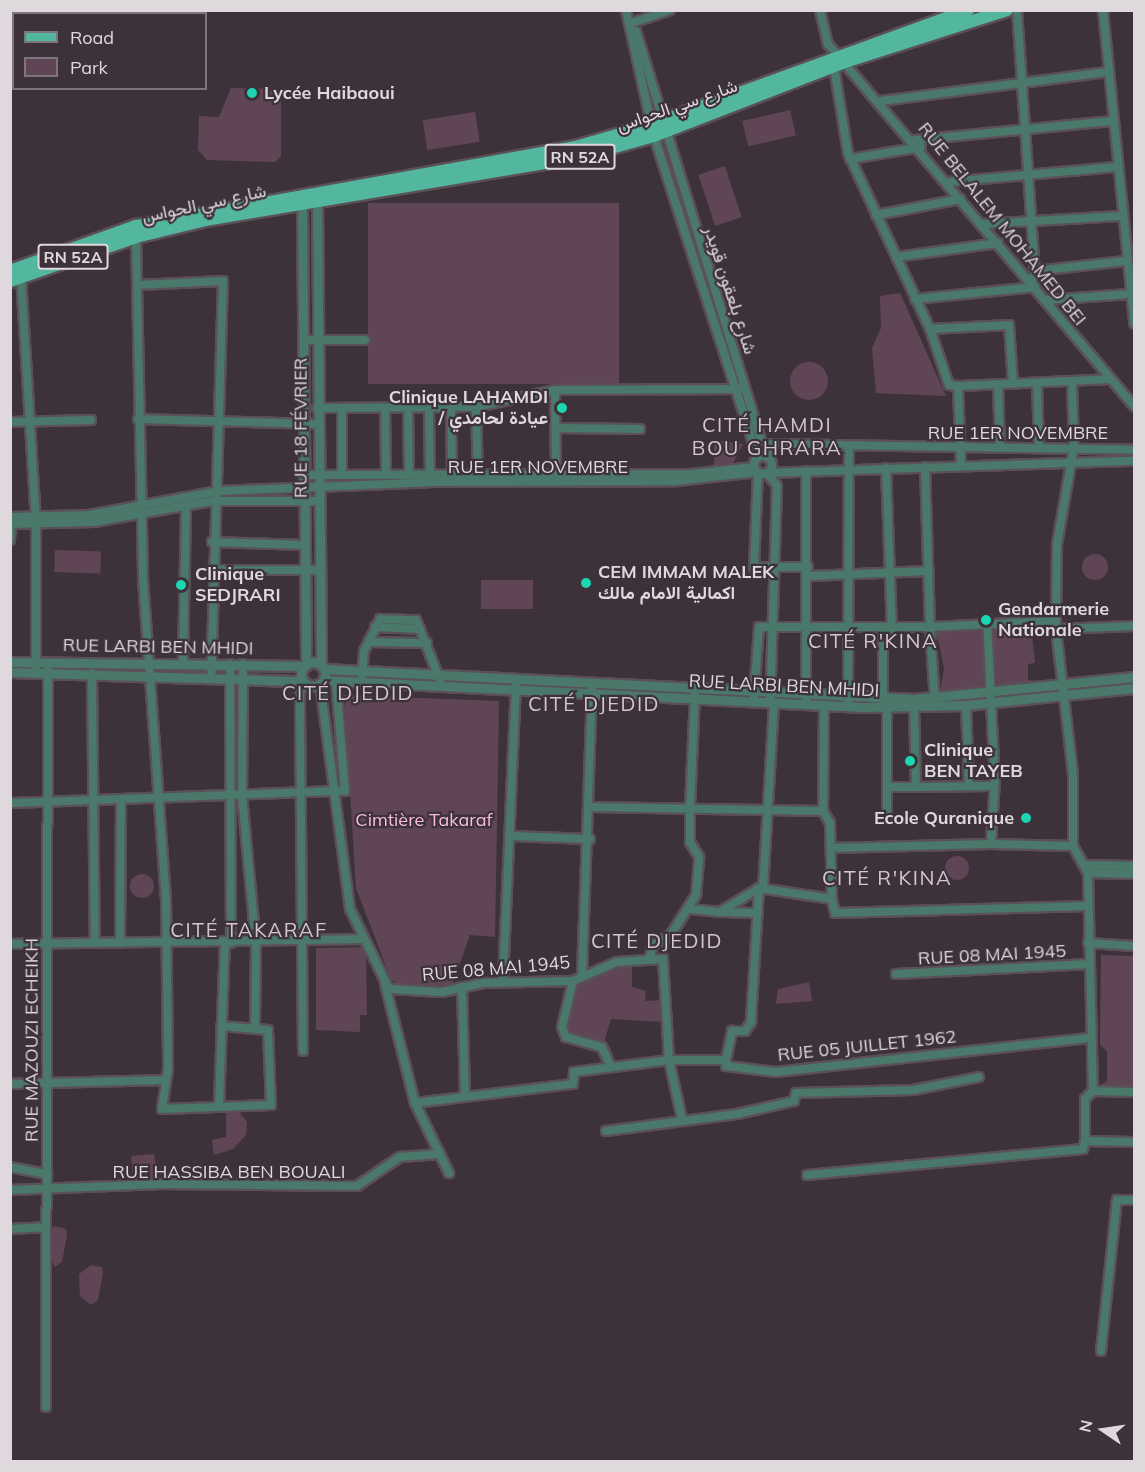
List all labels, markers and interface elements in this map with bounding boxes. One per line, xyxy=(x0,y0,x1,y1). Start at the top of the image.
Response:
legend xyxy=(12,12,207,90)
text: Road xyxy=(70,26,114,49)
text: Park xyxy=(70,56,108,79)
street label: شارع سي الحواس xyxy=(614,75,740,137)
place label: Lycée Haibaoui xyxy=(264,82,395,104)
marker: Lycée Haibaoui xyxy=(245,86,259,100)
street label: RUE BELALEM MOHAMED BEI xyxy=(913,118,1091,330)
road number: RN 52A xyxy=(544,144,616,170)
street label: شارع سي الحواس xyxy=(140,180,268,228)
street label: شارع بلعقون قويدر xyxy=(699,223,761,357)
road number: RN 52A xyxy=(37,244,109,270)
street label: RUE 18 FÉVRIER xyxy=(290,358,312,498)
place label: Clinique LAHAMDI / عيادة لحامدي xyxy=(389,387,548,430)
marker: Clinique LAHAMDI / عيادة لحامدي xyxy=(553,399,571,417)
district label: CITÉ HAMDI BOU GHRARA xyxy=(692,412,842,459)
street label: RUE 1ER NOVEMBRE xyxy=(928,422,1108,444)
street label: RUE 1ER NOVEMBRE xyxy=(448,456,628,478)
place label: CEM IMMAM MALEK اكمالية الامام مالك xyxy=(598,562,774,604)
place label: Clinique SEDJRARI xyxy=(195,564,281,606)
marker: Clinique SEDJRARI xyxy=(172,576,190,594)
marker: CEM IMMAM MALEK اكمالية الامام مالك xyxy=(579,576,593,590)
place label: Gendarmerie Nationale xyxy=(998,599,1109,642)
marker: Gendarmerie Nationale xyxy=(979,613,993,627)
district label: CITÉ R'KINA xyxy=(808,628,938,652)
street label: RUE LARBI BEN MHIDI xyxy=(63,635,253,659)
street label: RUE LARBI BEN MHIDI xyxy=(688,670,880,702)
district label: CITÉ DJEDID xyxy=(282,680,414,704)
district label: CITÉ DJEDID xyxy=(528,691,660,715)
place label: Clinique BEN TAYEB xyxy=(924,740,1023,783)
marker: Clinique BEN TAYEB xyxy=(901,752,919,770)
place label: Ecole Quranique xyxy=(874,807,1014,829)
park label: Cimtière Takaraf xyxy=(355,809,493,831)
marker: Ecole Quranique xyxy=(1019,811,1033,825)
district label: CITÉ R'KINA xyxy=(822,865,952,889)
district label: CITÉ TAKARAF xyxy=(170,917,328,941)
district label: CITÉ DJEDID xyxy=(591,928,723,952)
street label: RUE MAZOUZI ECHEIKH xyxy=(21,938,43,1142)
street label: RUE 08 MAI 1945 xyxy=(917,940,1067,970)
street label: RUE 08 MAI 1945 xyxy=(421,952,571,986)
street label: RUE 05 JUILLET 1962 xyxy=(777,1026,957,1066)
street label: RUE HASSIBA BEN BOUALI xyxy=(113,1161,345,1183)
north arrow xyxy=(1073,1400,1133,1460)
text: N xyxy=(1074,1418,1097,1434)

